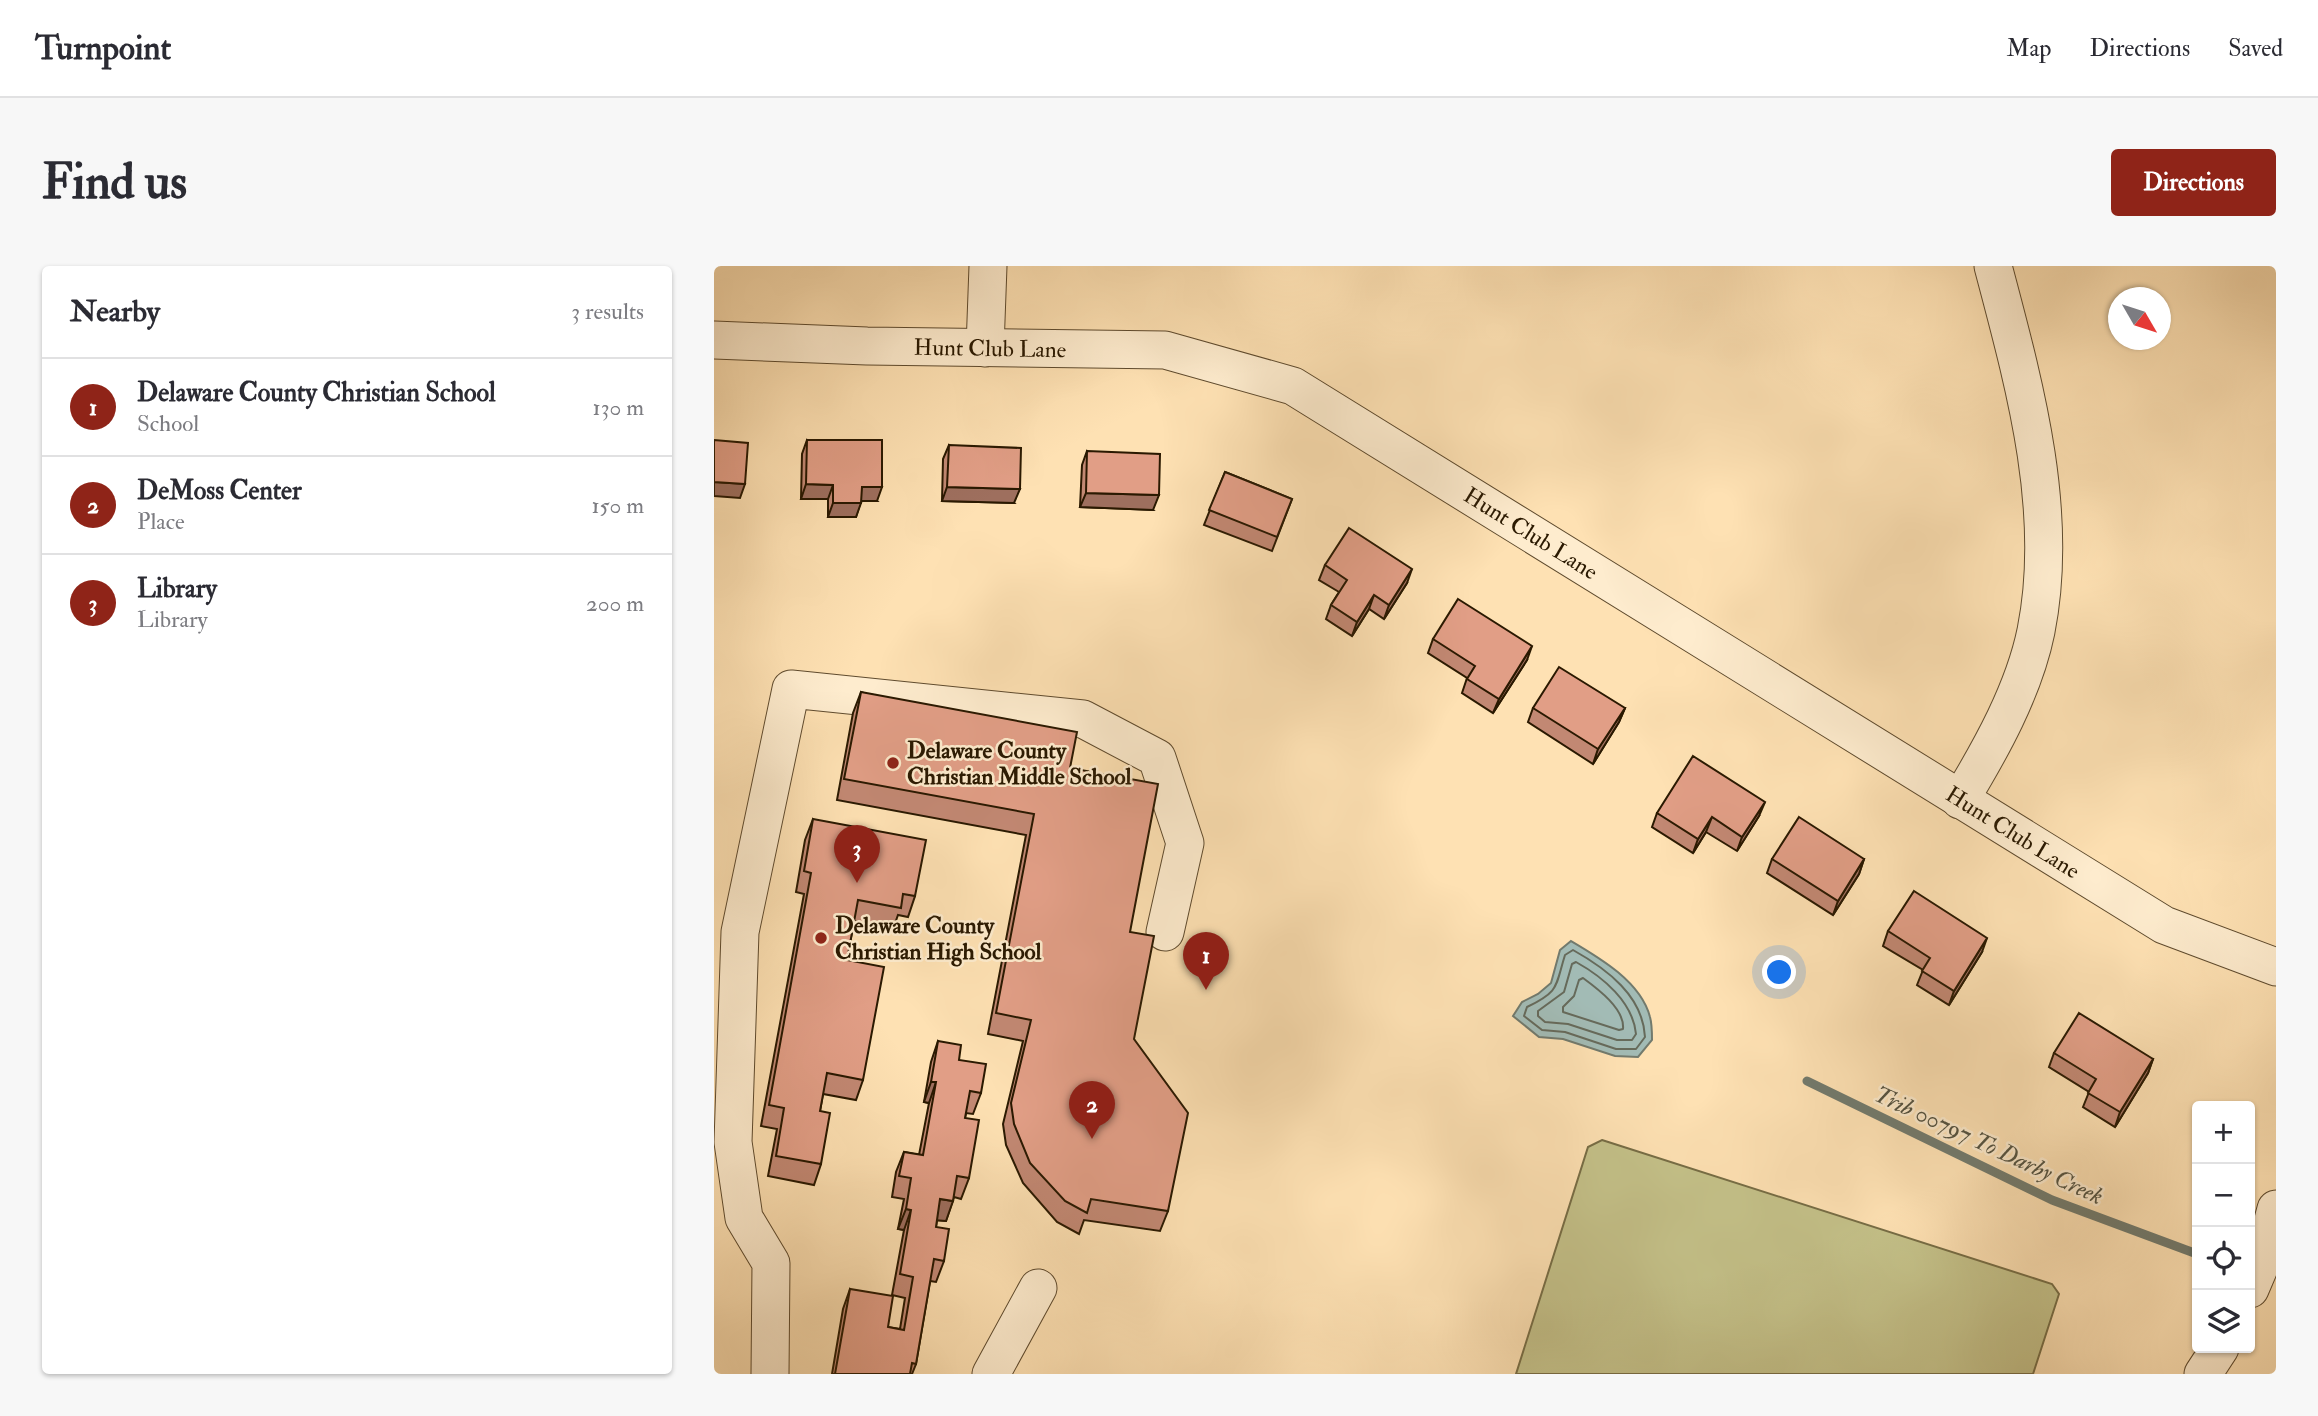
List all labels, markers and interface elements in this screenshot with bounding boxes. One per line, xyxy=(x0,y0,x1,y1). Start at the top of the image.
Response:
text: Turnpoint xyxy=(35,28,171,69)
text: Map xyxy=(2006,33,2051,64)
text: Directions xyxy=(2089,33,2190,64)
text: Saved xyxy=(2228,33,2283,64)
button: Directions xyxy=(2111,149,2276,216)
text: Find us xyxy=(42,152,187,213)
north arrow xyxy=(2108,287,2171,350)
text: Nearby xyxy=(70,293,160,330)
text: 3 results xyxy=(571,297,644,326)
street label: Hunt Club Lane xyxy=(913,333,1067,364)
text: Delaware County Christian School xyxy=(137,377,496,409)
text: 1 xyxy=(89,393,97,422)
text: 130 m xyxy=(592,393,644,422)
text: School xyxy=(137,409,199,438)
text: DeMoss Center xyxy=(137,475,302,507)
street label: Hunt Club Lane xyxy=(1458,481,1604,586)
text: 2 xyxy=(87,491,99,520)
text: 150 m xyxy=(591,491,644,520)
text: Place xyxy=(137,507,185,536)
text: Library xyxy=(137,573,217,605)
text: 3 xyxy=(89,589,97,618)
text: 200 m xyxy=(586,589,644,618)
text: Library xyxy=(137,605,208,634)
place label: Delaware County Christian Middle School xyxy=(907,736,1133,791)
marker: Delaware County Christian Middle School xyxy=(885,755,901,771)
street label: Hunt Club Lane xyxy=(1940,780,2086,885)
pin: 3 xyxy=(834,825,880,883)
place label: Delaware County Christian High School xyxy=(835,911,1043,967)
marker: Delaware County Christian High School xyxy=(813,930,829,946)
pin: 1 xyxy=(1183,932,1229,990)
your location xyxy=(1762,955,1796,989)
water label: Trib 00797 To Darby Creek xyxy=(1869,1079,2108,1212)
pin: 2 xyxy=(1069,1081,1115,1139)
map controls xyxy=(2192,1101,2255,1353)
button: + xyxy=(2192,1101,2255,1164)
button: − xyxy=(2192,1164,2255,1227)
button: locate xyxy=(2192,1227,2255,1290)
button: layers xyxy=(2192,1290,2255,1353)

